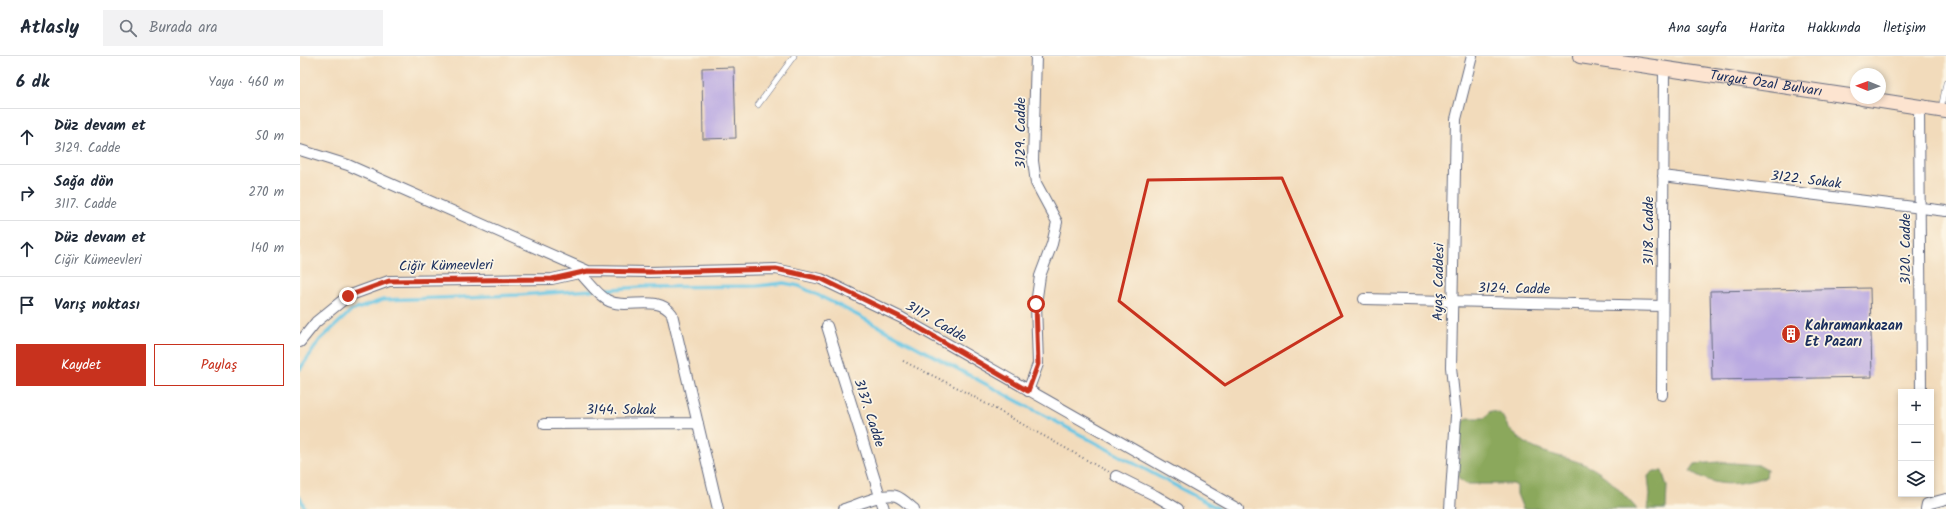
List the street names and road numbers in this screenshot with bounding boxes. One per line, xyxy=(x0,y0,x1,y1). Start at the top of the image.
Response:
street label: Turgut Özal Bulvarı xyxy=(1708,64,1824,103)
street label: 3129. Cadde xyxy=(1010,97,1032,169)
street label: 3122. Sokak xyxy=(1769,165,1843,195)
street label: 3118. Cadde xyxy=(1638,196,1660,266)
street label: 3120. Cadde xyxy=(1895,212,1917,285)
street label: Ayaş Caddesi xyxy=(1427,242,1451,321)
street label: Ciğir Kümeevleri xyxy=(399,254,494,278)
street label: 3124. Cadde xyxy=(1478,277,1551,301)
street label: 3117. Cadde xyxy=(901,296,971,349)
street label: 3137. Cadde xyxy=(848,376,891,451)
street label: 3144. Sokak xyxy=(586,399,657,421)

